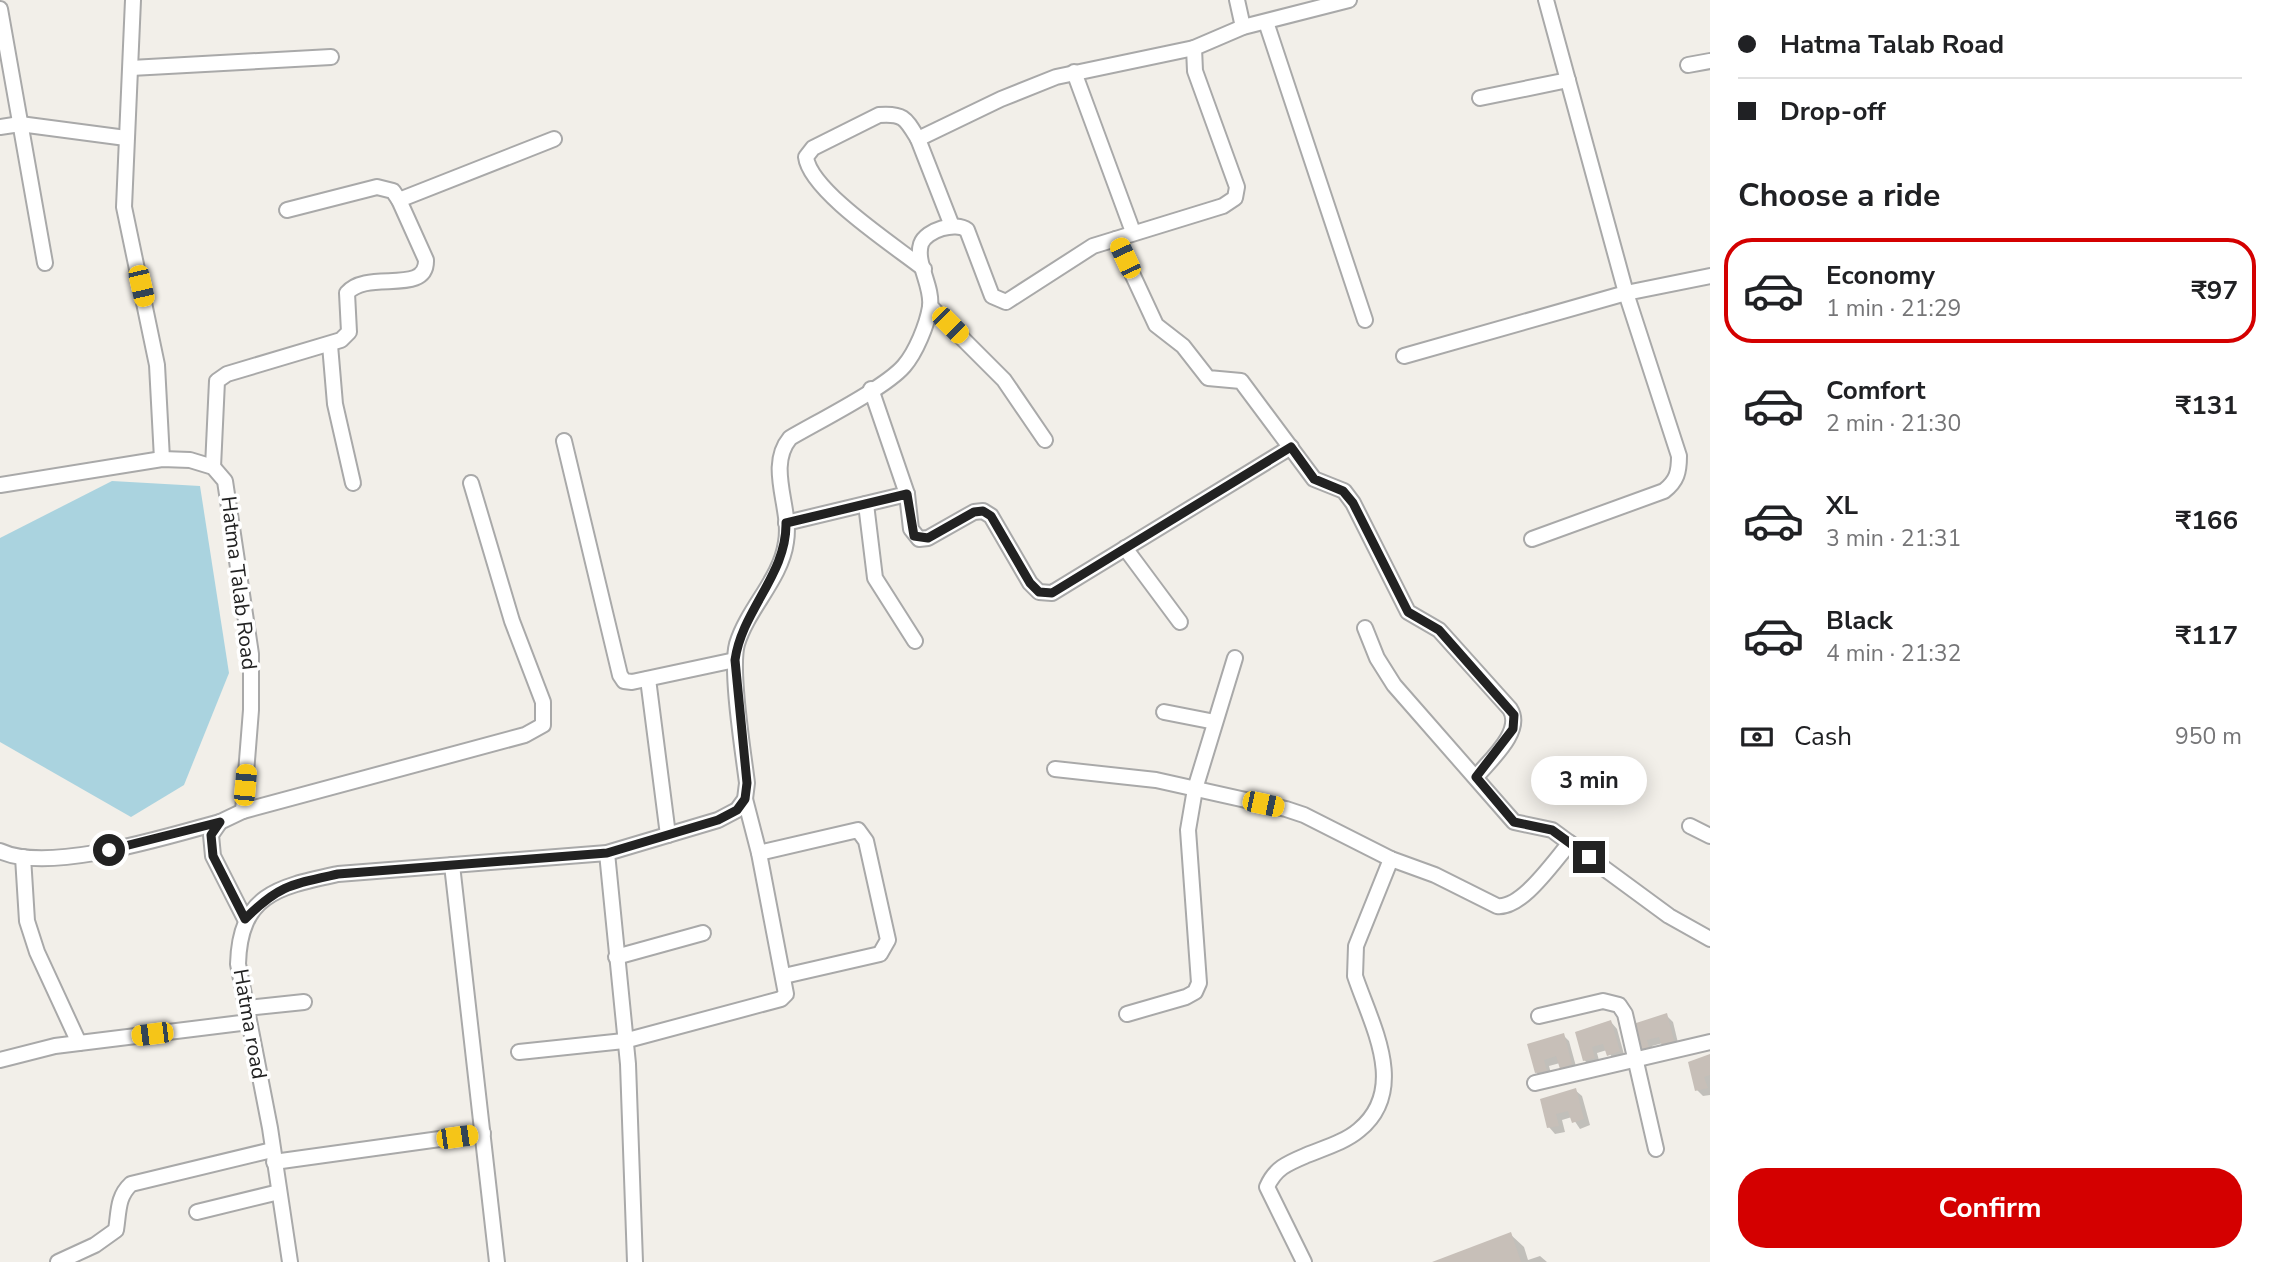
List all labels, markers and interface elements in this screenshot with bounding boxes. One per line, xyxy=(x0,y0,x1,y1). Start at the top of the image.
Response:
text: Hatma Talab Road xyxy=(1780,27,2004,62)
text: Drop-off xyxy=(1780,94,1886,129)
text: Choose a ride xyxy=(1738,174,1940,217)
car xyxy=(1107,235,1144,281)
text: Economy xyxy=(1826,258,1935,293)
icon: car xyxy=(1742,259,1805,322)
car xyxy=(127,263,156,309)
text: ₹97 xyxy=(2191,273,2238,308)
text: 1 min · 21:29 xyxy=(1826,293,1961,324)
car xyxy=(928,303,973,347)
text: Comfort xyxy=(1826,373,1926,408)
icon: car xyxy=(1742,374,1805,437)
text: ₹131 xyxy=(2176,388,2238,423)
text: 2 min · 21:30 xyxy=(1826,408,1961,439)
text: XL xyxy=(1826,488,1858,523)
icon: car xyxy=(1742,489,1805,552)
street label: Hatma Talab Road xyxy=(214,494,264,672)
text: ₹166 xyxy=(2176,503,2238,538)
text: 3 min · 21:31 xyxy=(1826,523,1961,554)
text: Black xyxy=(1826,603,1893,638)
icon: car xyxy=(1742,604,1805,667)
text: ₹117 xyxy=(2176,618,2238,653)
text: 4 min · 21:32 xyxy=(1826,638,1961,669)
icon: cash xyxy=(1738,718,1776,756)
text: Cash xyxy=(1794,719,1852,754)
text: 950 m xyxy=(2175,721,2242,752)
callout: 3 min xyxy=(1531,756,1647,804)
car xyxy=(233,763,258,807)
text: 3 min xyxy=(1559,765,1619,796)
car xyxy=(1241,789,1286,819)
route start xyxy=(93,834,125,866)
route end xyxy=(1573,841,1605,873)
street label: Hatma road xyxy=(227,967,273,1081)
car xyxy=(130,1021,175,1047)
car xyxy=(435,1124,480,1150)
button: Confirm xyxy=(1738,1168,2242,1248)

